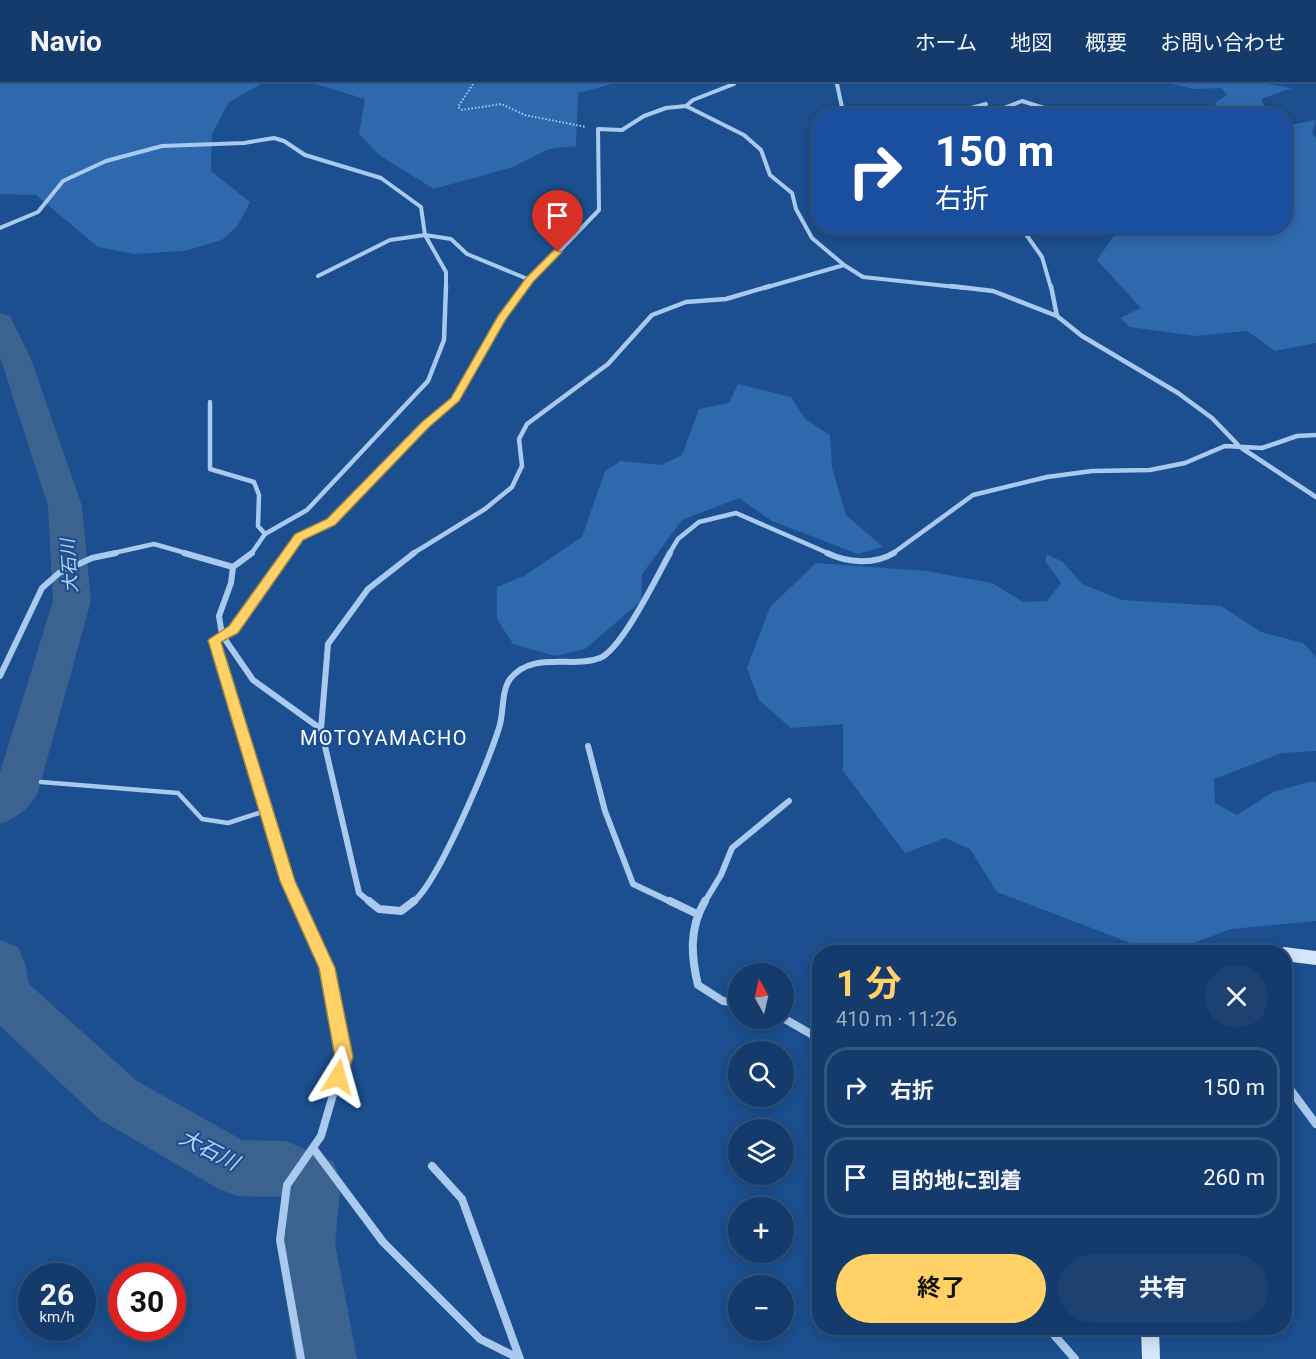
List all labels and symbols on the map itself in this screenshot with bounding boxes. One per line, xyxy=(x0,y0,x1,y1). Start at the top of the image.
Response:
pin xyxy=(532,190,583,252)
water label: 大石川 xyxy=(57,536,81,594)
district label: MOTOYAMACHO xyxy=(300,726,468,750)
north arrow xyxy=(728,963,794,1029)
position arrow xyxy=(306,1045,370,1109)
water label: 大石川 xyxy=(175,1125,244,1176)
speed limit sign: 30 xyxy=(108,1263,186,1341)

